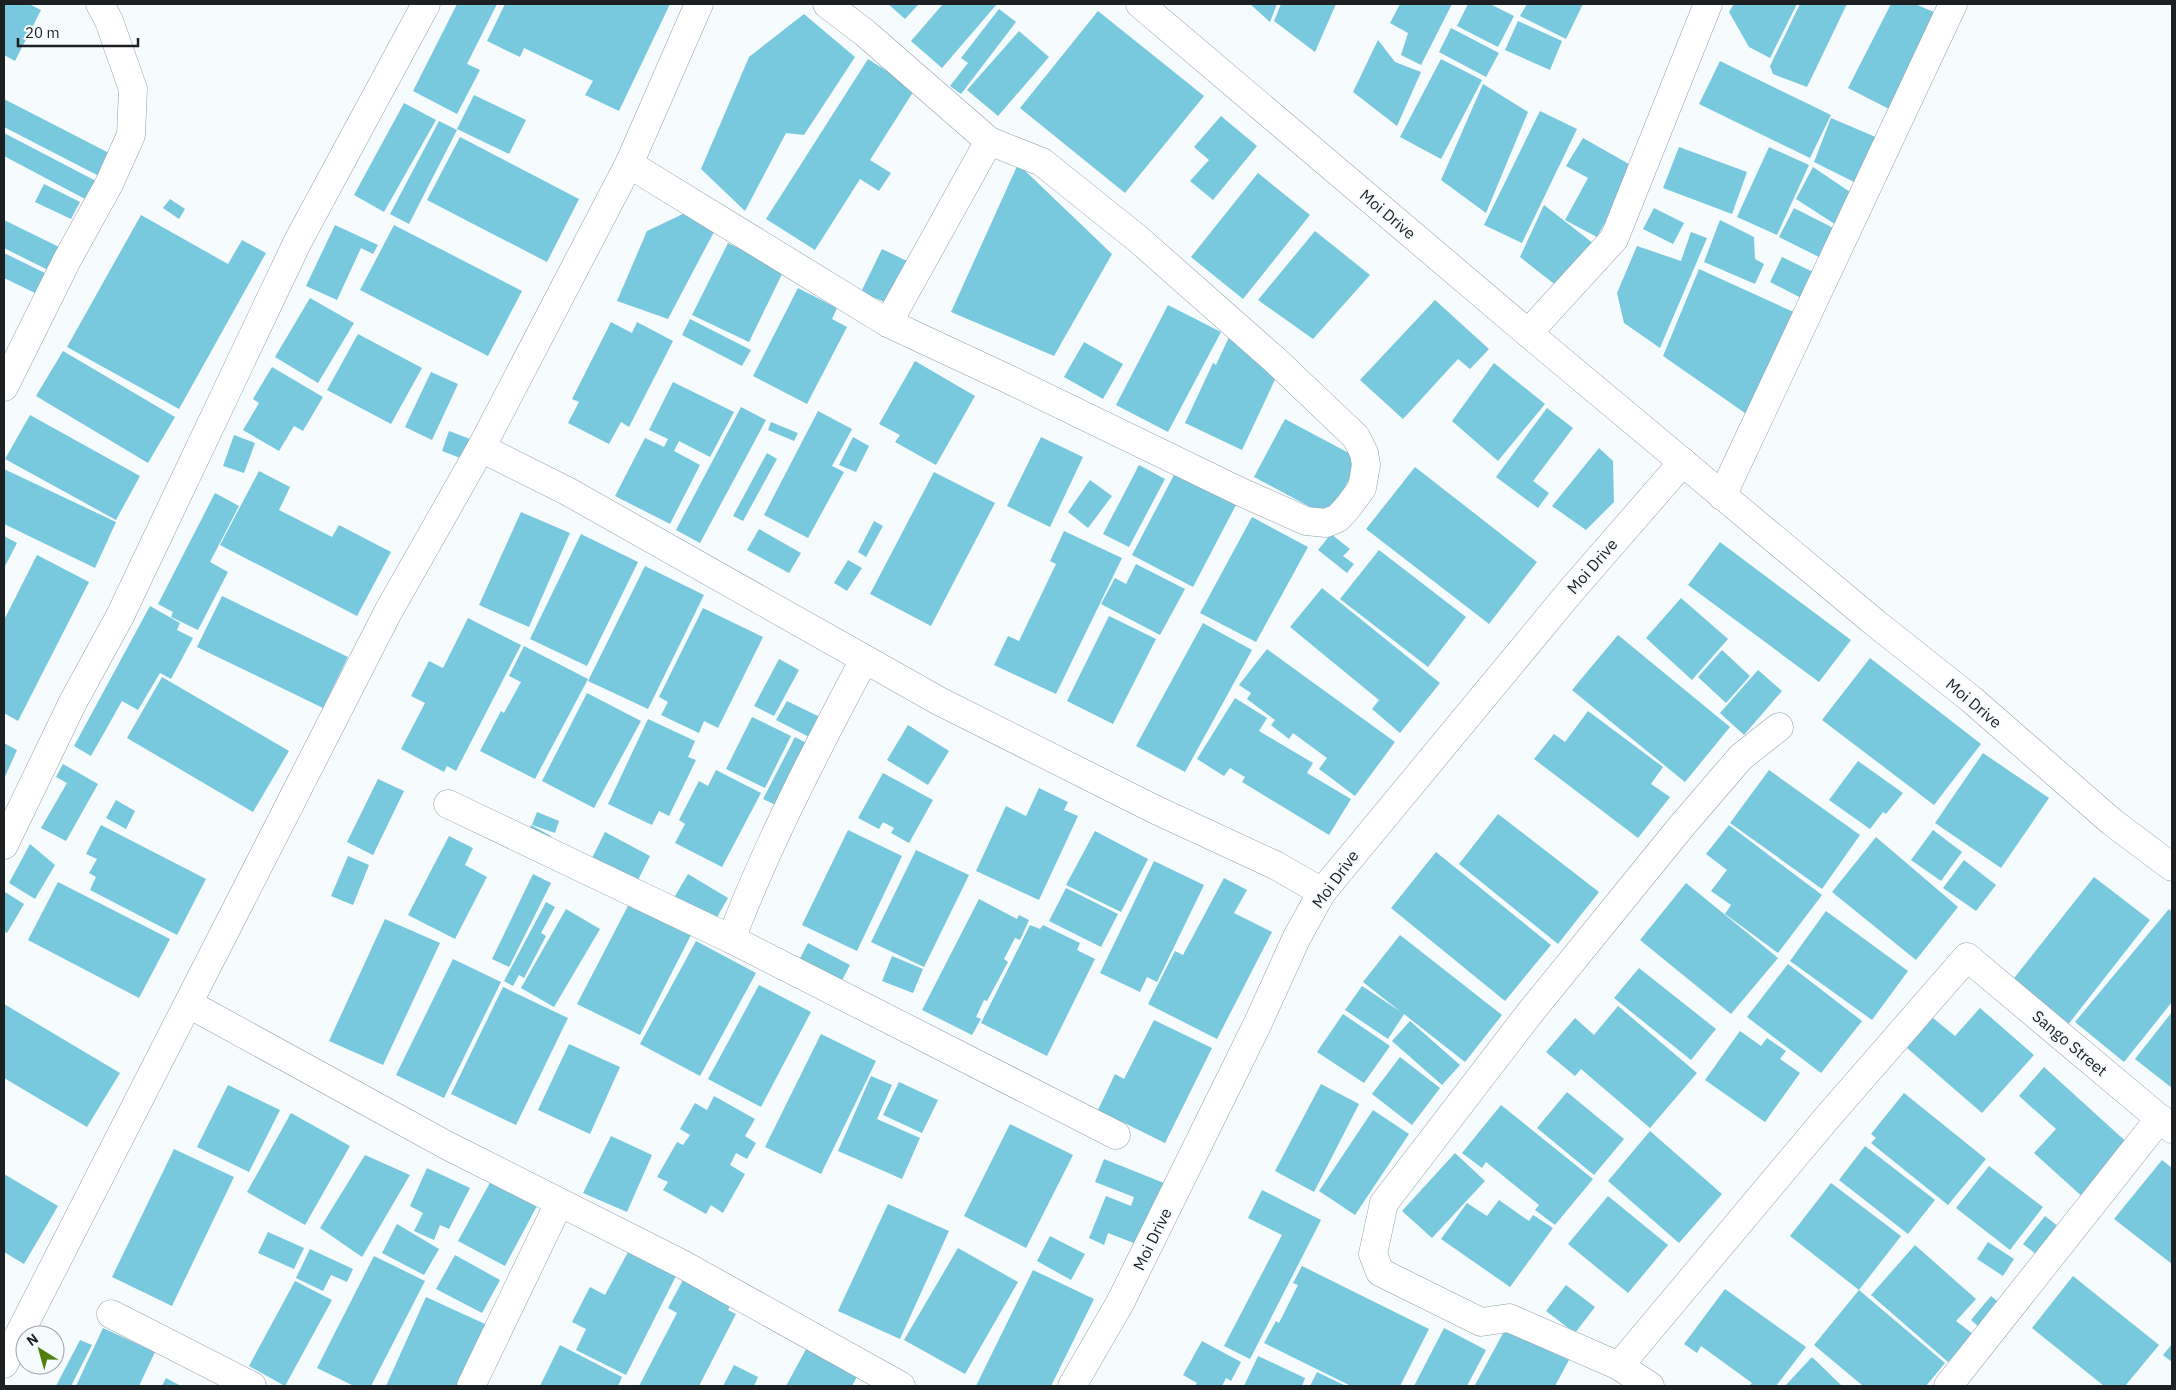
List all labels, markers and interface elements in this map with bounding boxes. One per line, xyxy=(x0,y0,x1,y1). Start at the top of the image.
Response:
scale bar xyxy=(18,15,138,47)
text: 20 m xyxy=(25,23,60,42)
street label: Moi Drive xyxy=(1356,185,1420,243)
street label: Moi Drive xyxy=(1563,534,1622,598)
street label: Moi Drive xyxy=(1942,674,2006,732)
street label: Moi Drive xyxy=(1307,846,1363,912)
street label: Sango Street xyxy=(2028,1006,2112,1080)
street label: Moi Drive xyxy=(1128,1204,1176,1273)
north arrow xyxy=(15,1325,65,1375)
text: N xyxy=(23,1329,42,1350)

